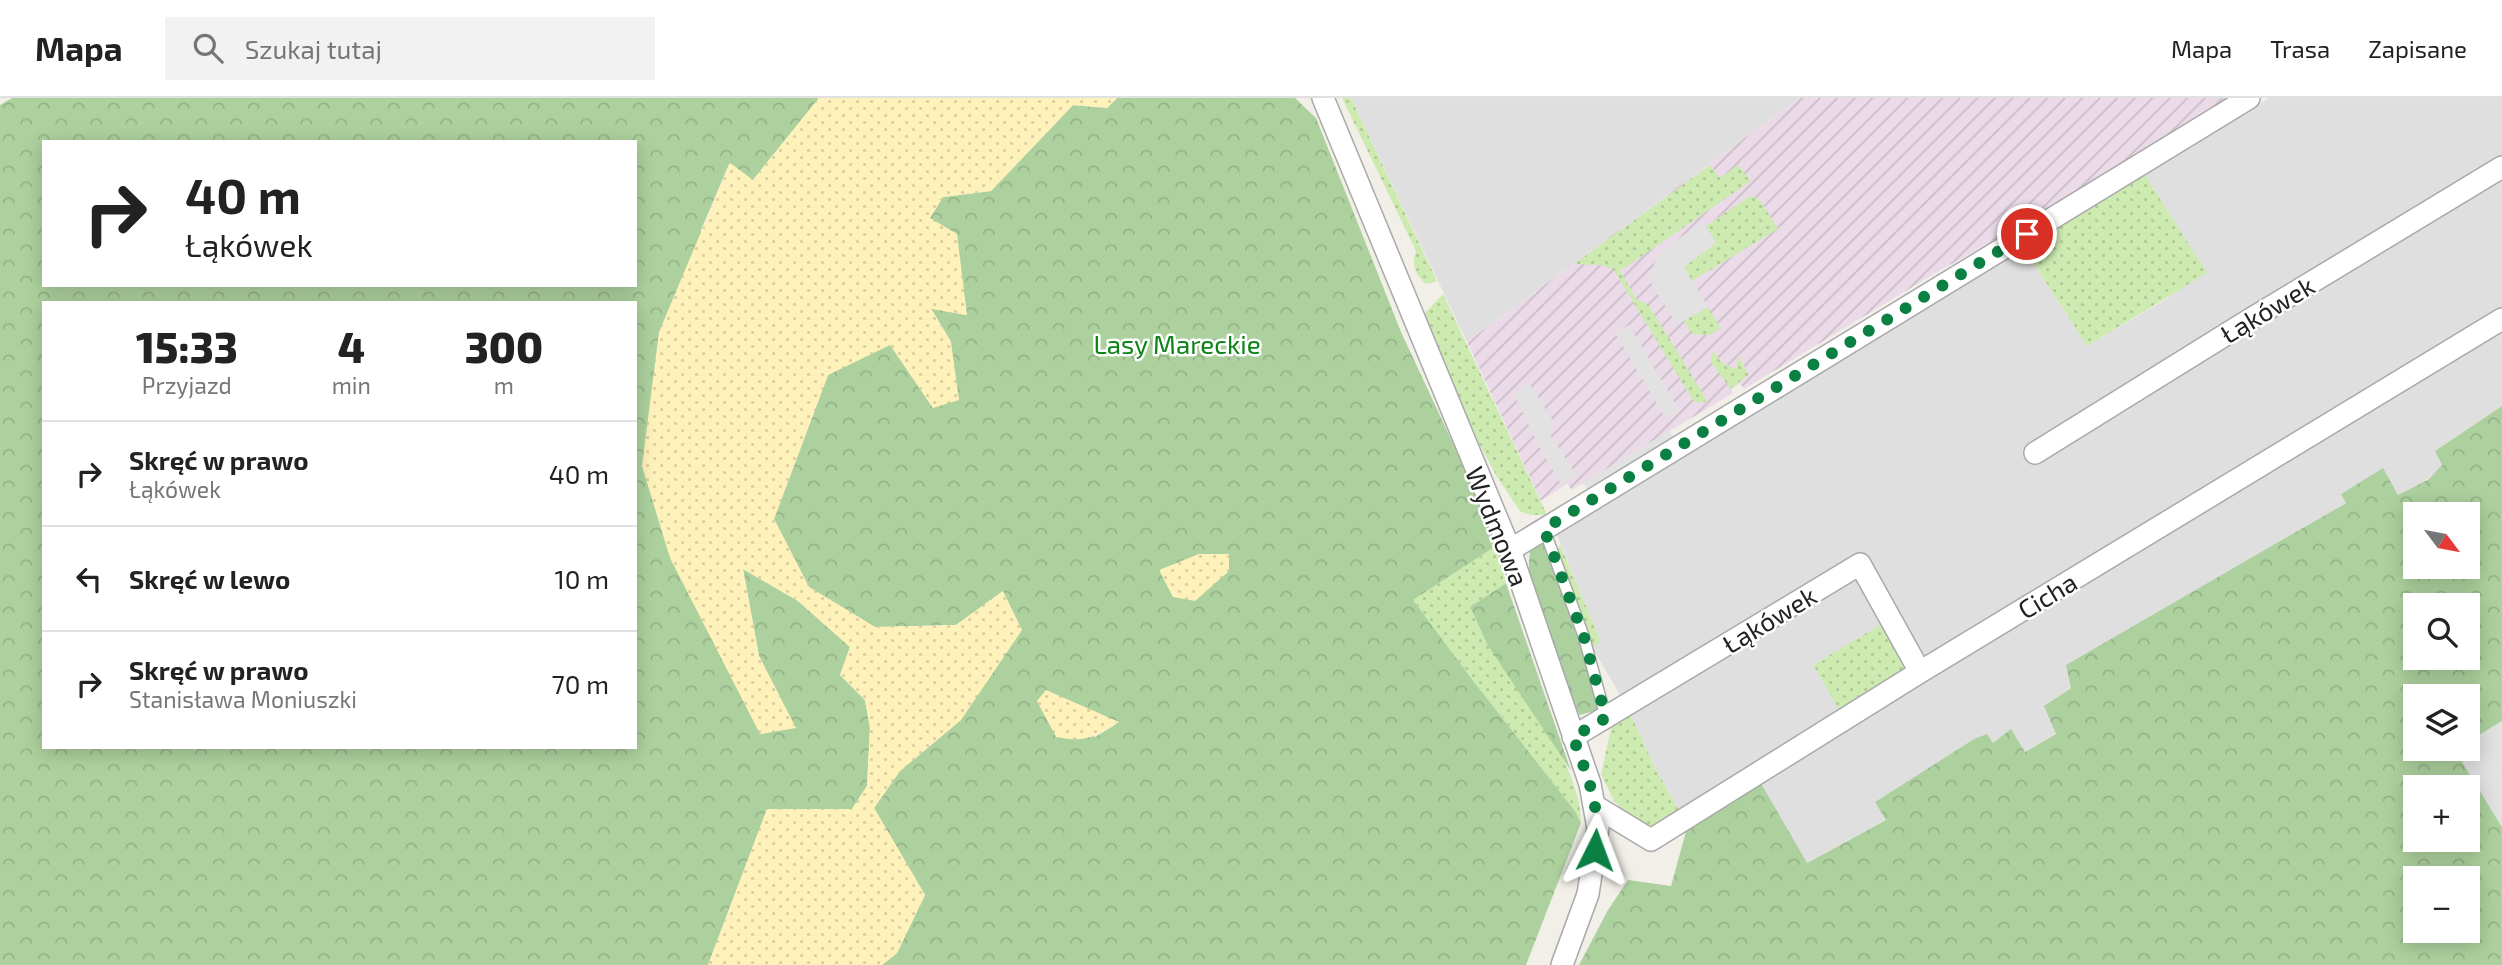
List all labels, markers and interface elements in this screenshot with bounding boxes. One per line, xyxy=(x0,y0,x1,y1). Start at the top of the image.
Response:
search box xyxy=(165,17,655,80)
text: Mapa xyxy=(35,28,123,68)
icon: search xyxy=(189,29,227,67)
text: Szukaj tutaj xyxy=(245,33,382,64)
text: Mapa xyxy=(2171,34,2232,63)
text: Trasa xyxy=(2270,34,2330,63)
text: Zapisane xyxy=(2368,34,2467,63)
text: 40 m xyxy=(185,165,301,224)
icon: right xyxy=(70,168,161,259)
pin xyxy=(1997,204,2057,264)
icon: arrive xyxy=(2008,215,2046,253)
text: Łąkówek xyxy=(185,225,313,263)
street label: Łąkówek xyxy=(2214,269,2320,349)
text: 15:33 xyxy=(136,321,238,371)
text: 4 xyxy=(338,321,365,371)
text: 300 xyxy=(465,321,543,371)
park label: Lasy Mareckie xyxy=(1093,328,1261,359)
text: Przyjazd xyxy=(142,371,232,399)
text: min xyxy=(332,371,371,399)
text: m xyxy=(494,371,514,399)
text: Skręć w prawo xyxy=(129,444,309,475)
icon: right xyxy=(70,455,108,493)
text: 40 m xyxy=(549,458,609,489)
street label: Wydmowa xyxy=(1460,462,1536,590)
text: Łąkówek xyxy=(129,475,221,503)
north arrow xyxy=(2403,502,2480,579)
map controls xyxy=(2403,502,2480,943)
icon: left xyxy=(70,560,108,598)
text: Skręć w lewo xyxy=(129,563,290,594)
text: 10 m xyxy=(554,563,609,594)
street label: Cicha xyxy=(2012,565,2082,625)
street label: Łąkówek xyxy=(1716,579,1822,659)
button: search xyxy=(2403,593,2480,670)
text: Skręć w prawo xyxy=(129,654,309,685)
icon: right xyxy=(70,665,108,703)
text: 70 m xyxy=(551,668,609,699)
button: layers xyxy=(2403,684,2480,761)
text: Stanisława Moniuszki xyxy=(129,685,357,713)
button: + xyxy=(2403,775,2480,852)
position arrow xyxy=(1558,813,1632,887)
button: − xyxy=(2403,866,2480,943)

